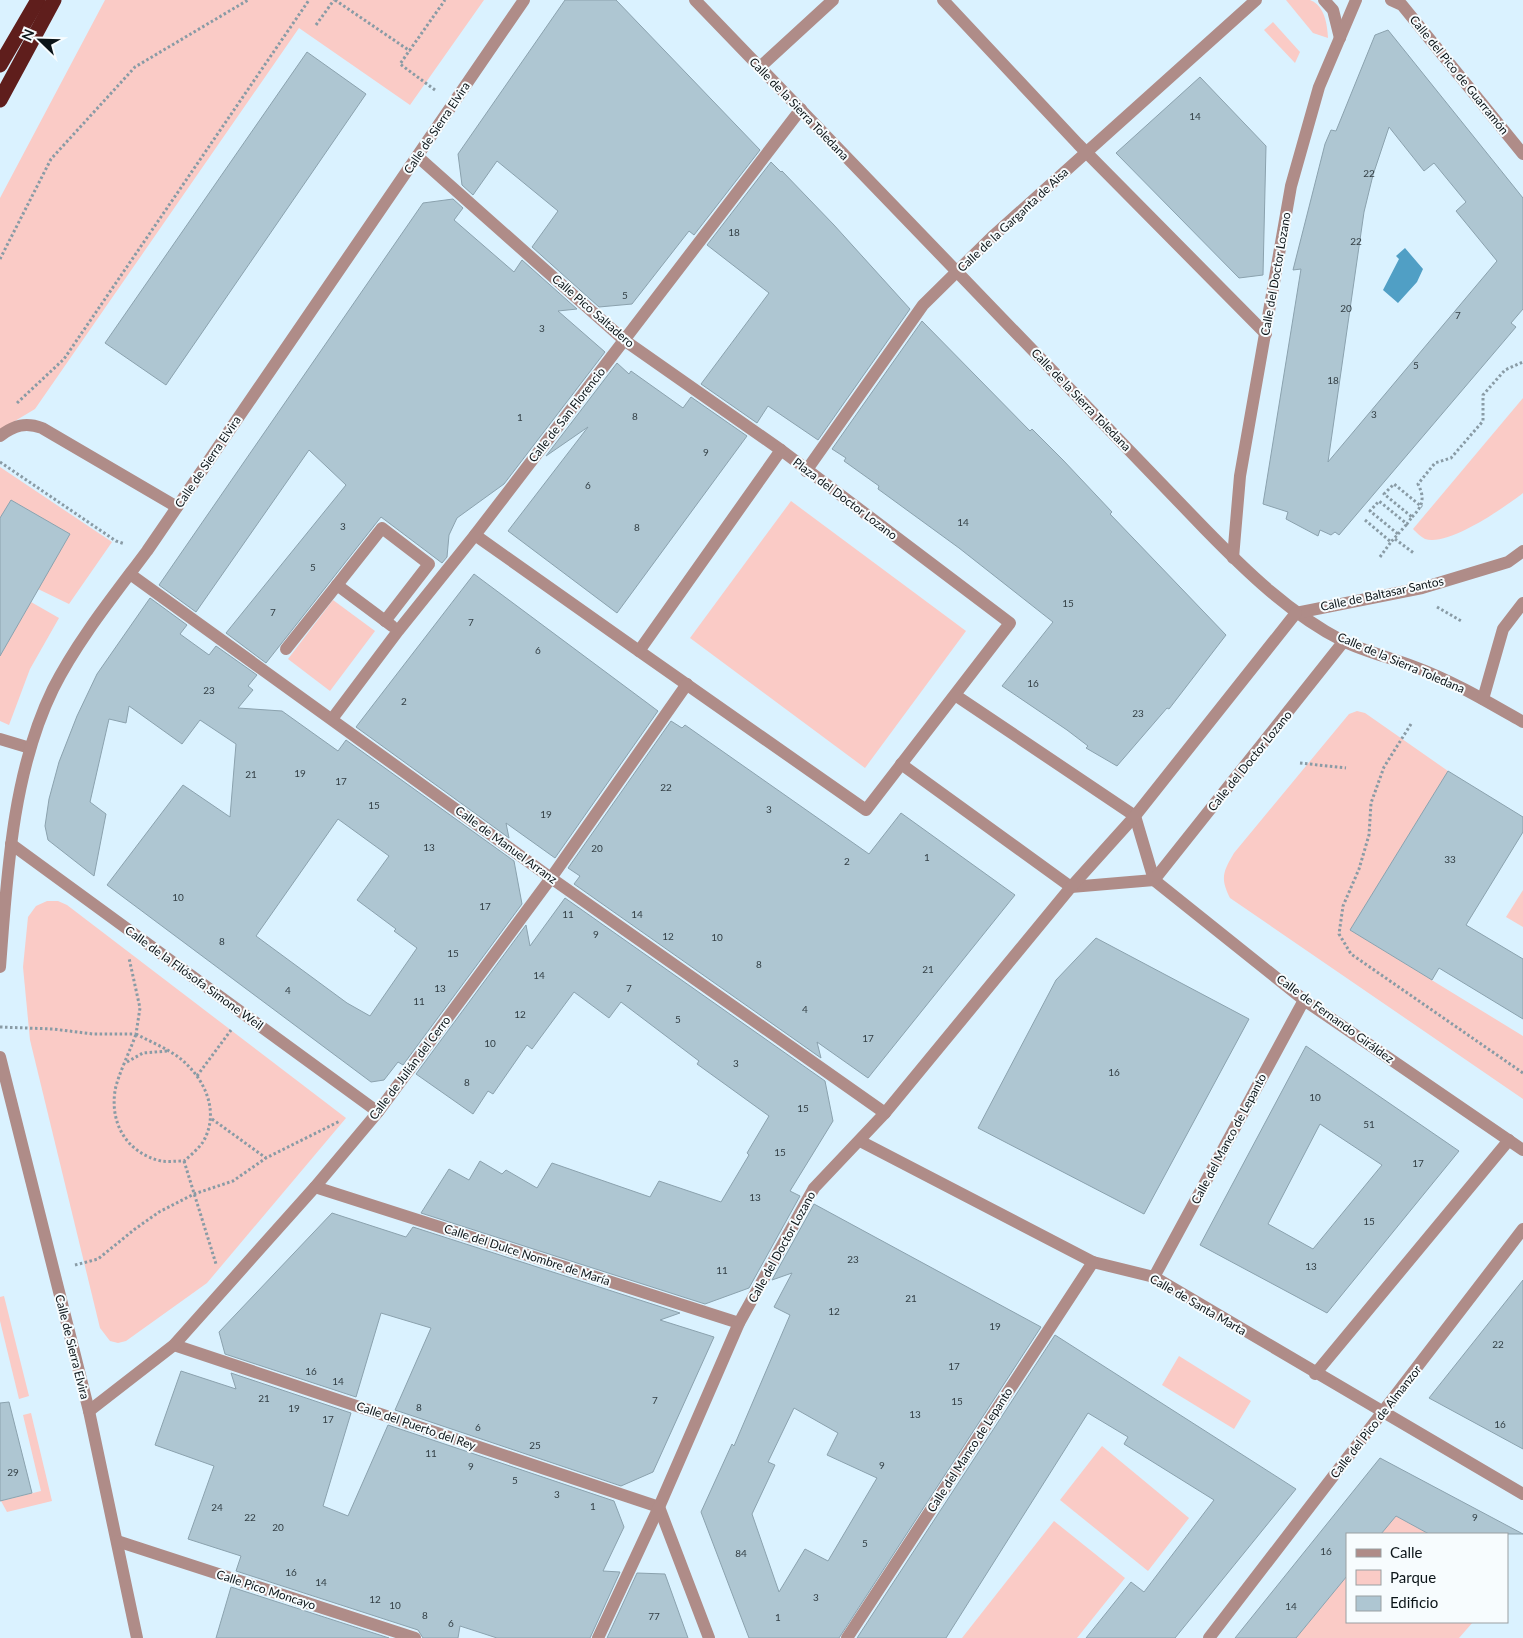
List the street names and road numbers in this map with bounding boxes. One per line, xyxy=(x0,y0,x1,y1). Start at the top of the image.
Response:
street label: Calle del Pico de Guarramón xyxy=(1407,12,1512,137)
street label: Calle de la Sierra Toledana xyxy=(746,54,852,163)
street label: Calle de Sierra Elvira xyxy=(400,79,473,176)
street label: Calle de la Garganta de Aisa xyxy=(954,164,1071,275)
street label: Calle del Doctor Lozano xyxy=(1257,211,1294,337)
street label: Calle Pico Saltadero xyxy=(549,271,638,351)
street label: Calle de la Sierra Toledana xyxy=(1028,345,1134,454)
street label: Calle de San Florencio xyxy=(525,364,608,465)
street label: Calle de Sierra Elvira xyxy=(171,413,244,510)
street label: Plaza del Doctor Lozano xyxy=(790,455,900,543)
street label: Calle de Baltasar Santos xyxy=(1319,573,1445,614)
street label: Calle de la Sierra Toledana xyxy=(1335,629,1467,696)
street label: Calle del Doctor Lozano xyxy=(1204,707,1295,814)
street label: Calle de Manuel Arranz xyxy=(452,803,561,887)
street label: Calle de la Filósofa Simone Weil xyxy=(122,922,266,1033)
street label: Calle de Fernando Giráldez xyxy=(1274,971,1397,1067)
street label: Calle de Julián del Cerro xyxy=(366,1013,454,1123)
street label: Calle del Manco de Lepanto xyxy=(1188,1071,1269,1207)
street label: Calle del Doctor Lozano xyxy=(745,1188,819,1305)
street label: Calle del Dulce Nombre de María xyxy=(442,1221,612,1289)
street label: Calle de Santa Marta xyxy=(1147,1271,1249,1338)
street label: Calle de Sierra Elvira xyxy=(52,1293,93,1401)
street label: Calle del Pico de Almanzor xyxy=(1327,1362,1425,1481)
street label: Calle del Manco de Lepanto xyxy=(924,1384,1016,1515)
street label: Calle del Puerto del Rey xyxy=(355,1398,479,1453)
street label: Calle Pico Moncayo xyxy=(215,1566,318,1613)

